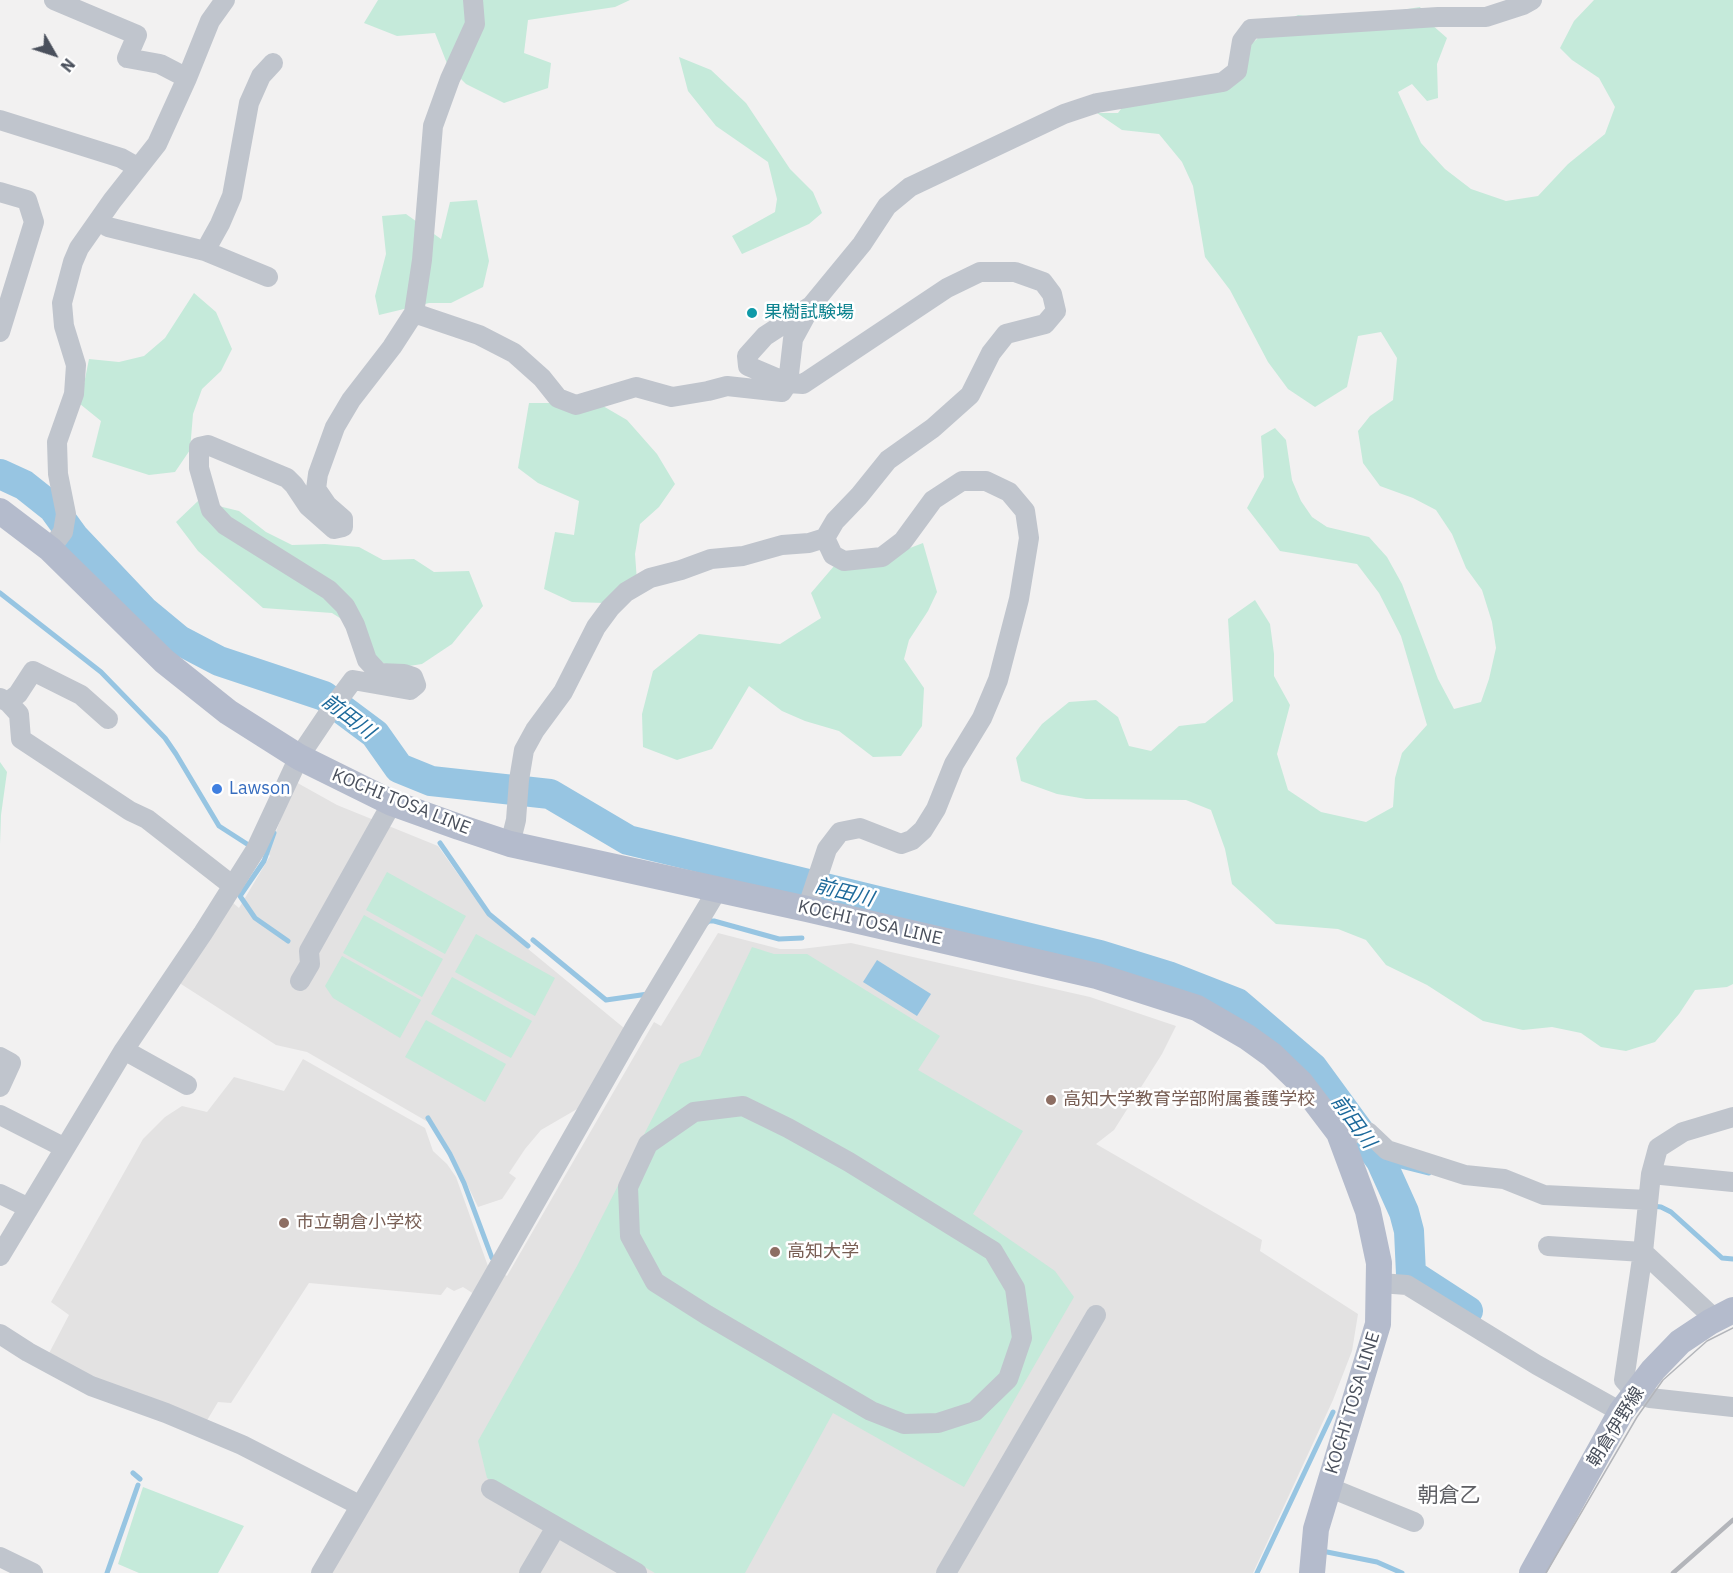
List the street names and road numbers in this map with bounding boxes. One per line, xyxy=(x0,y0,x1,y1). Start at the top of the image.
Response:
street label: KOCHI TOSA LINE xyxy=(329,764,473,840)
street label: KOCHI TOSA LINE xyxy=(796,896,944,950)
street label: KOCHI TOSA LINE xyxy=(1321,1329,1385,1477)
street label: 朝倉伊野線 xyxy=(1583,1383,1649,1471)

